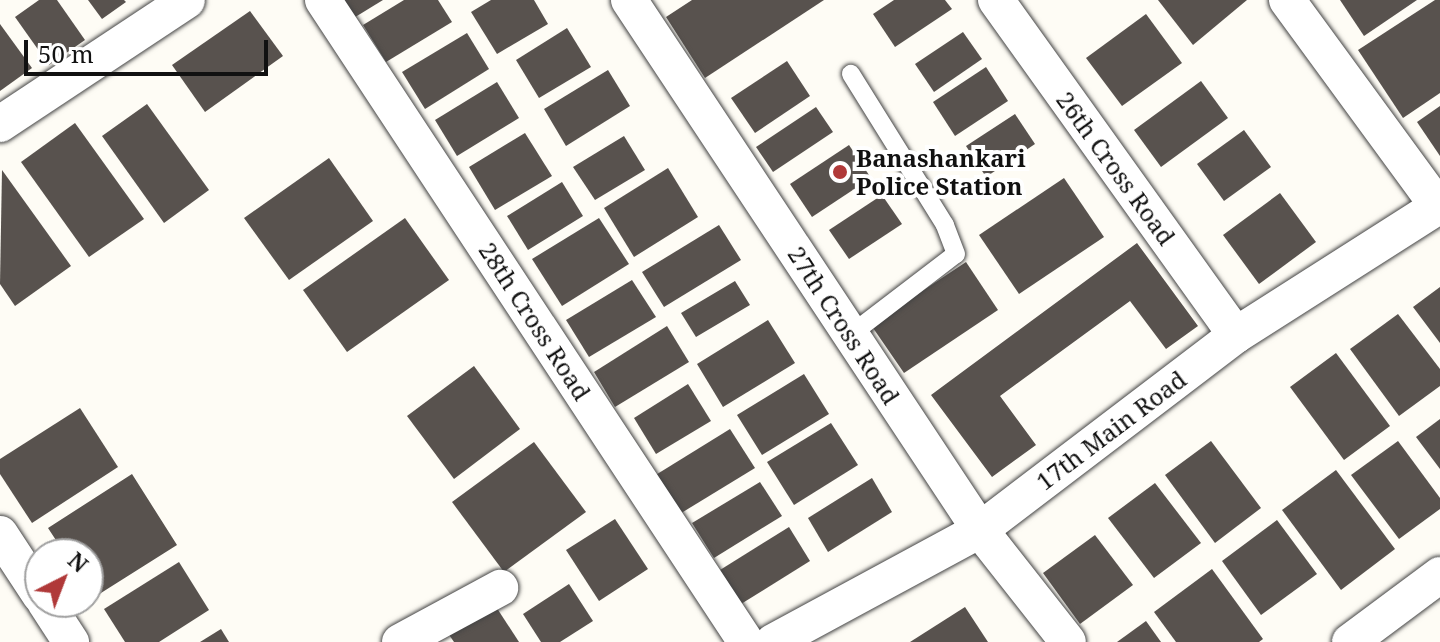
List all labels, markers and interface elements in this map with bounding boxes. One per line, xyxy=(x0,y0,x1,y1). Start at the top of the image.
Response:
scale bar xyxy=(28,24,272,74)
text: 50 m xyxy=(38,37,94,70)
street label: 26th Cross Road xyxy=(1051,86,1181,250)
place label: Banashankari Police Station xyxy=(856,144,1026,200)
marker: Banashankari Police Station xyxy=(831,163,849,181)
street label: 28th Cross Road xyxy=(473,237,597,405)
street label: 27th Cross Road xyxy=(782,241,906,409)
street label: 17th Main Road xyxy=(1030,364,1192,496)
north arrow xyxy=(24,538,104,618)
text: N xyxy=(62,545,95,579)

